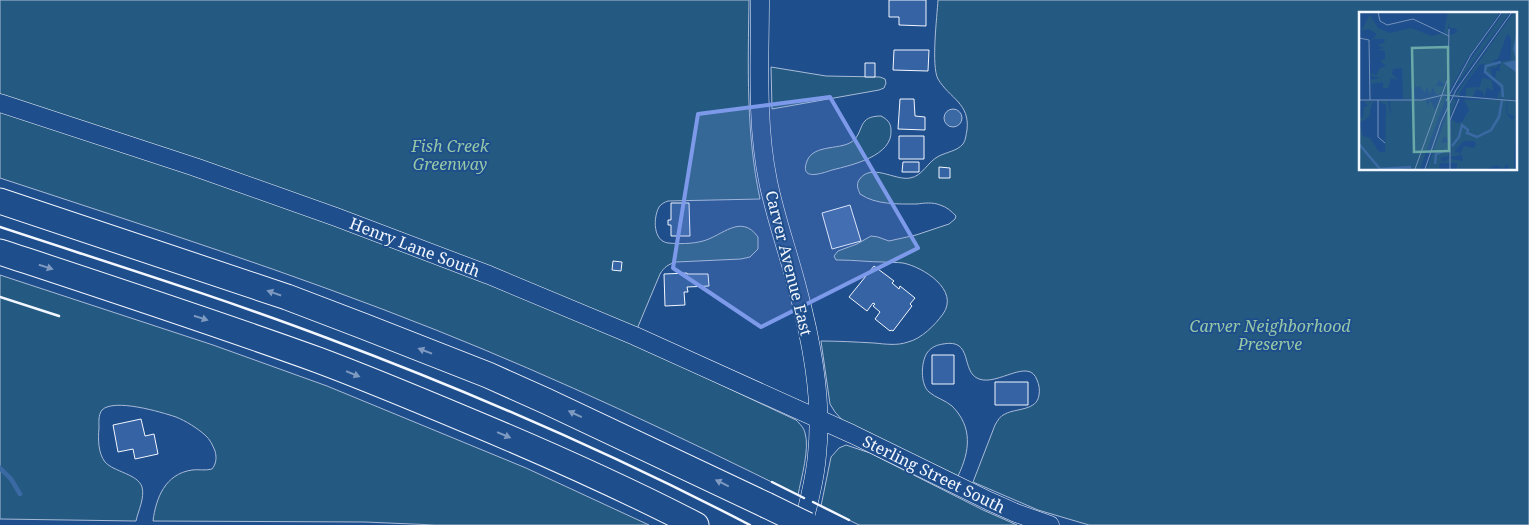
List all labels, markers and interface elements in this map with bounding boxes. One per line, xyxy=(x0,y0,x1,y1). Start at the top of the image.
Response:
inset map xyxy=(1359,12,1516,170)
park label: Fish Creek Greenway xyxy=(410,135,490,175)
street label: Carver Avenue East xyxy=(760,188,818,338)
street label: Henry Lane South xyxy=(347,212,483,282)
one-way arrow xyxy=(39,264,54,271)
one-way arrow xyxy=(266,288,281,296)
one-way arrow xyxy=(193,315,208,322)
park label: Carver Neighborhood Preserve xyxy=(1189,315,1351,355)
one-way arrow xyxy=(417,347,432,355)
one-way arrow xyxy=(346,370,361,378)
one-way arrow xyxy=(568,410,582,418)
street label: Sterling Street South xyxy=(859,430,1009,518)
one-way arrow xyxy=(497,431,512,439)
one-way arrow xyxy=(715,479,729,487)

